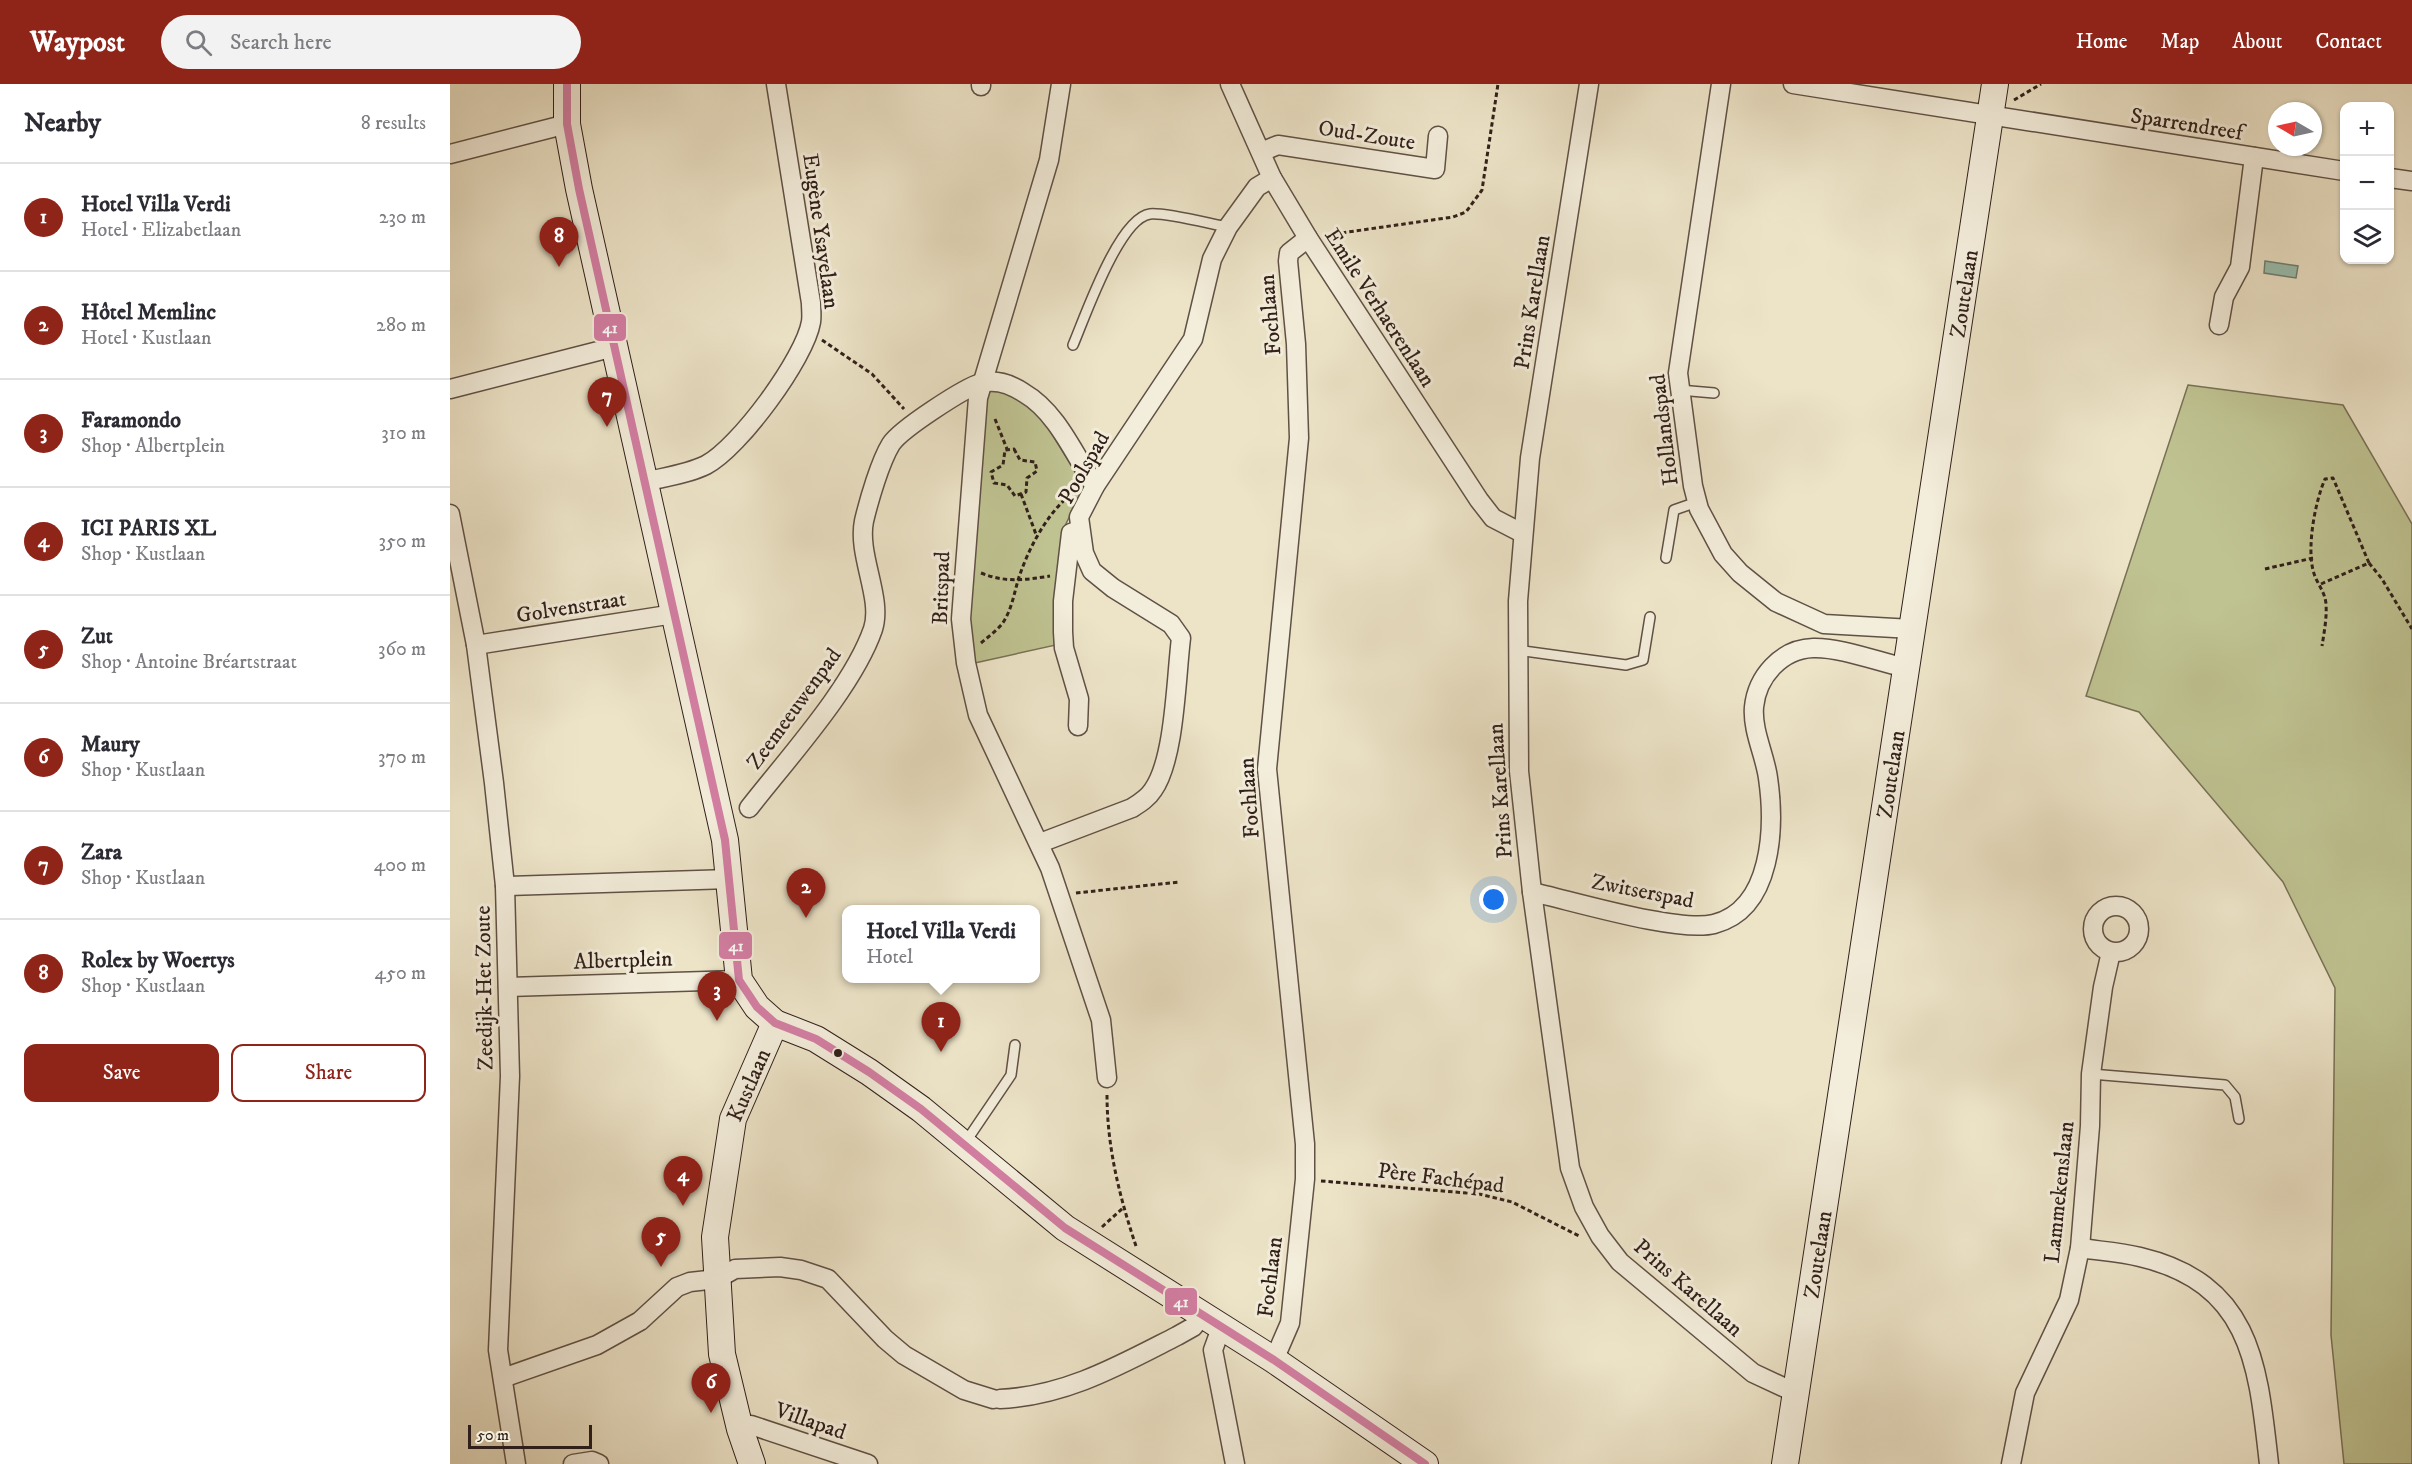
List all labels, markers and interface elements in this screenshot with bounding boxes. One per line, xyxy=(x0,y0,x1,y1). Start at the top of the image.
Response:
search box xyxy=(161,15,581,69)
text: Waypost xyxy=(30,25,125,60)
icon: search xyxy=(182,26,215,59)
text: Search here xyxy=(230,29,332,56)
text: Home xyxy=(2076,29,2128,55)
text: Map xyxy=(2161,29,2199,55)
text: About xyxy=(2232,29,2283,55)
text: Contact xyxy=(2316,29,2382,55)
street label: Sparrendreef xyxy=(2129,102,2249,147)
north arrow xyxy=(2268,102,2322,156)
map controls xyxy=(2340,102,2394,264)
button: + xyxy=(2340,102,2394,156)
text: Nearby xyxy=(24,107,101,140)
text: 8 results xyxy=(361,111,426,136)
street label: Oud-Zoute xyxy=(1316,115,1417,156)
street label: Eugène Ysayelaan xyxy=(796,152,845,311)
button: − xyxy=(2340,156,2394,210)
text: Hotel Villa Verdi xyxy=(81,191,231,218)
text: 1 xyxy=(40,205,47,230)
text: 230 m xyxy=(379,205,426,230)
button: layers xyxy=(2340,210,2394,264)
text: Hotel · Elizabetlaan xyxy=(81,218,241,243)
pin: 8 xyxy=(540,218,578,267)
street label: Emile Verhaerenlaan xyxy=(1318,223,1441,393)
street label: Prins Karellaan xyxy=(1509,233,1557,371)
street label: Zoutelaan xyxy=(1945,247,1985,339)
street label: Fochlaan xyxy=(1253,273,1287,357)
text: Hôtel Memlinc xyxy=(81,299,216,326)
text: 2 xyxy=(39,313,48,338)
text: 280 m xyxy=(376,313,426,338)
line badge: 41 xyxy=(593,313,627,342)
text: 41 xyxy=(601,318,618,338)
text: Hotel · Kustlaan xyxy=(81,326,211,351)
street label: Hollandspad xyxy=(1644,372,1685,487)
pin: 7 xyxy=(588,378,626,427)
text: Faramondo xyxy=(81,407,181,434)
text: 3 xyxy=(40,421,47,446)
text: 310 m xyxy=(381,421,426,446)
street label: Poolspad xyxy=(1053,427,1116,509)
text: Shop · Albertplein xyxy=(81,434,225,459)
text: ICI PARIS XL xyxy=(81,515,216,542)
text: 4 xyxy=(38,529,49,554)
text: 350 m xyxy=(379,529,426,554)
text: Shop · Kustlaan xyxy=(81,542,205,567)
street label: Britspad xyxy=(927,551,956,625)
street label: Golvenstraat xyxy=(514,585,628,629)
text: Zut xyxy=(81,623,113,650)
text: 5 xyxy=(39,637,48,662)
text: 360 m xyxy=(378,637,426,662)
street label: Zeemeeuwenpad xyxy=(741,643,847,775)
text: Shop · Antoine Bréartstraat xyxy=(81,650,297,675)
street label: Prins Karellaan xyxy=(1482,722,1519,860)
street label: Zoutelaan xyxy=(1871,728,1912,820)
text: Maury xyxy=(81,731,140,758)
text: 6 xyxy=(38,745,49,770)
text: 370 m xyxy=(378,745,426,770)
street label: Fochlaan xyxy=(1233,756,1266,839)
text: Shop · Kustlaan xyxy=(81,758,205,783)
text: Zara xyxy=(81,839,122,866)
text: 7 xyxy=(38,853,49,878)
text: 400 m xyxy=(374,853,426,878)
text: Shop · Kustlaan xyxy=(81,866,205,891)
pin: 2 xyxy=(786,868,826,918)
street label: Zwitserspad xyxy=(1589,868,1696,915)
your location xyxy=(1479,885,1508,914)
street label: Zeedijk-Het Zoute xyxy=(470,905,499,1071)
popup xyxy=(842,905,1040,983)
text: Hotel Villa Verdi xyxy=(866,918,1016,945)
line badge: 41 xyxy=(718,931,753,960)
text: 41 xyxy=(727,936,744,956)
street label: Albertplein xyxy=(573,945,673,976)
text: Hotel xyxy=(866,945,913,970)
text: Rolex by Woertys xyxy=(81,947,235,974)
text: 8 xyxy=(38,961,49,986)
text: 450 m xyxy=(375,961,426,986)
pin: 3 xyxy=(698,972,736,1021)
text: Shop · Kustlaan xyxy=(81,974,205,999)
pin: 1 xyxy=(922,1002,960,1052)
button: Save xyxy=(24,1044,219,1102)
button: Share xyxy=(231,1044,426,1102)
street label: Kustlaan xyxy=(721,1044,777,1126)
unlabelled marker xyxy=(832,1047,844,1059)
street label: Lammekenslaan xyxy=(2039,1119,2080,1265)
pin: 4 xyxy=(664,1156,702,1206)
street label: Père Fachépad xyxy=(1376,1157,1506,1200)
street label: Zoutelaan xyxy=(1798,1208,1838,1300)
pin: 5 xyxy=(642,1218,680,1267)
street label: Prins Karellaan xyxy=(1628,1233,1748,1343)
street label: Fochlaan xyxy=(1252,1235,1289,1319)
line badge: 41 xyxy=(1164,1287,1198,1316)
text: 41 xyxy=(1172,1292,1189,1312)
pin: 6 xyxy=(692,1364,730,1413)
street label: Villapad xyxy=(770,1396,850,1446)
scale bar xyxy=(468,1422,592,1450)
text: 50 m xyxy=(477,1425,509,1445)

